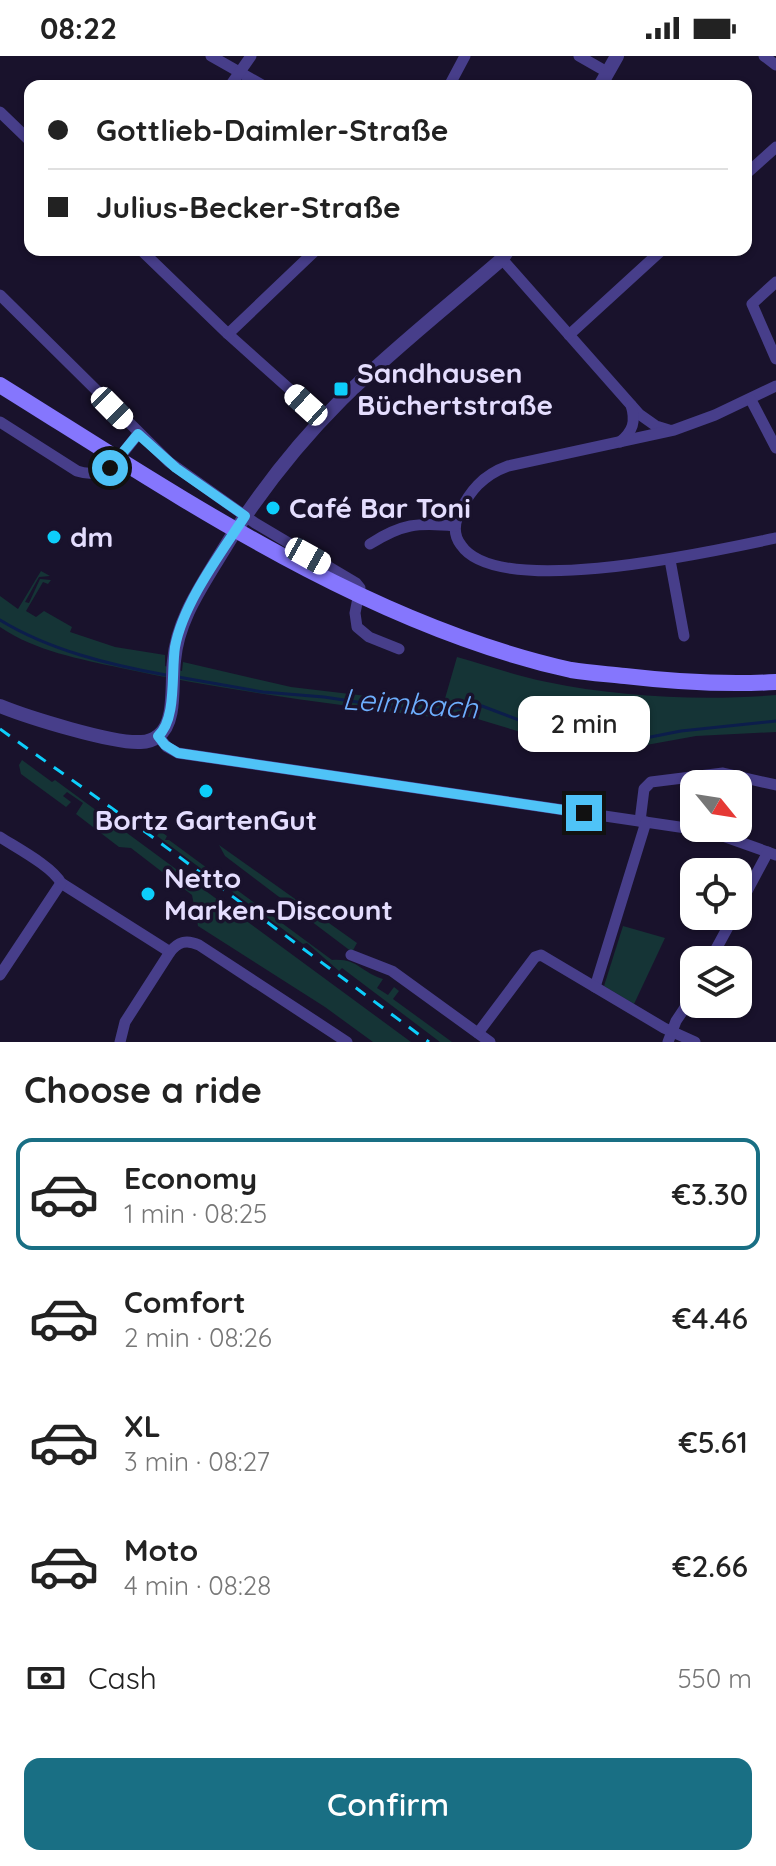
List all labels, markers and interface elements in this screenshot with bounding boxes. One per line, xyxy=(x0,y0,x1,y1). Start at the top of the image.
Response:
text: 08:22 xyxy=(40,9,117,47)
text: Gottlieb-Daimler-Straße xyxy=(96,111,449,149)
text: Julius-Becker-Straße xyxy=(96,188,401,226)
place label: Sandhausen Büchertstraße xyxy=(357,355,553,422)
car xyxy=(280,380,332,430)
marker: Sandhausen Büchertstraße xyxy=(332,380,350,398)
car xyxy=(87,383,137,433)
route start xyxy=(92,450,128,486)
place label: Café Bar Toni xyxy=(289,490,471,525)
marker: Café Bar Toni xyxy=(264,499,282,517)
place label: dm xyxy=(70,519,113,554)
marker: dm xyxy=(45,528,63,546)
car xyxy=(281,534,335,578)
water label: Leimbach xyxy=(341,679,480,727)
callout: 2 min xyxy=(518,697,650,753)
text: 2 min xyxy=(550,707,618,740)
north arrow xyxy=(680,770,752,842)
map controls xyxy=(680,770,752,1018)
marker: Bortz GartenGut xyxy=(197,782,215,800)
route end xyxy=(566,795,602,831)
place label: Bortz GartenGut xyxy=(95,802,317,837)
button: locate xyxy=(680,858,752,930)
place label: Netto Marken-Discount xyxy=(164,860,393,927)
marker: Netto Marken-Discount xyxy=(139,885,157,903)
button: layers xyxy=(680,946,752,1018)
text: Choose a ride xyxy=(24,1067,262,1112)
icon: car xyxy=(28,1158,100,1230)
text: Economy xyxy=(124,1159,257,1197)
text: €3.30 xyxy=(672,1175,748,1213)
text: 1 min · 08:25 xyxy=(124,1197,267,1230)
icon: car xyxy=(28,1282,100,1354)
text: Comfort xyxy=(124,1283,245,1321)
text: €4.46 xyxy=(672,1299,748,1337)
text: 2 min · 08:26 xyxy=(124,1321,272,1354)
icon: car xyxy=(28,1406,100,1478)
text: XL xyxy=(124,1407,161,1445)
text: €5.61 xyxy=(679,1423,748,1461)
text: 3 min · 08:27 xyxy=(124,1445,270,1478)
icon: car xyxy=(28,1530,100,1602)
text: Moto xyxy=(124,1531,198,1569)
text: €2.66 xyxy=(672,1547,748,1585)
text: 4 min · 08:28 xyxy=(124,1569,271,1602)
icon: cash xyxy=(24,1656,68,1700)
text: Cash xyxy=(88,1659,157,1697)
text: 550 m xyxy=(677,1662,752,1695)
button: Confirm xyxy=(24,1758,752,1850)

